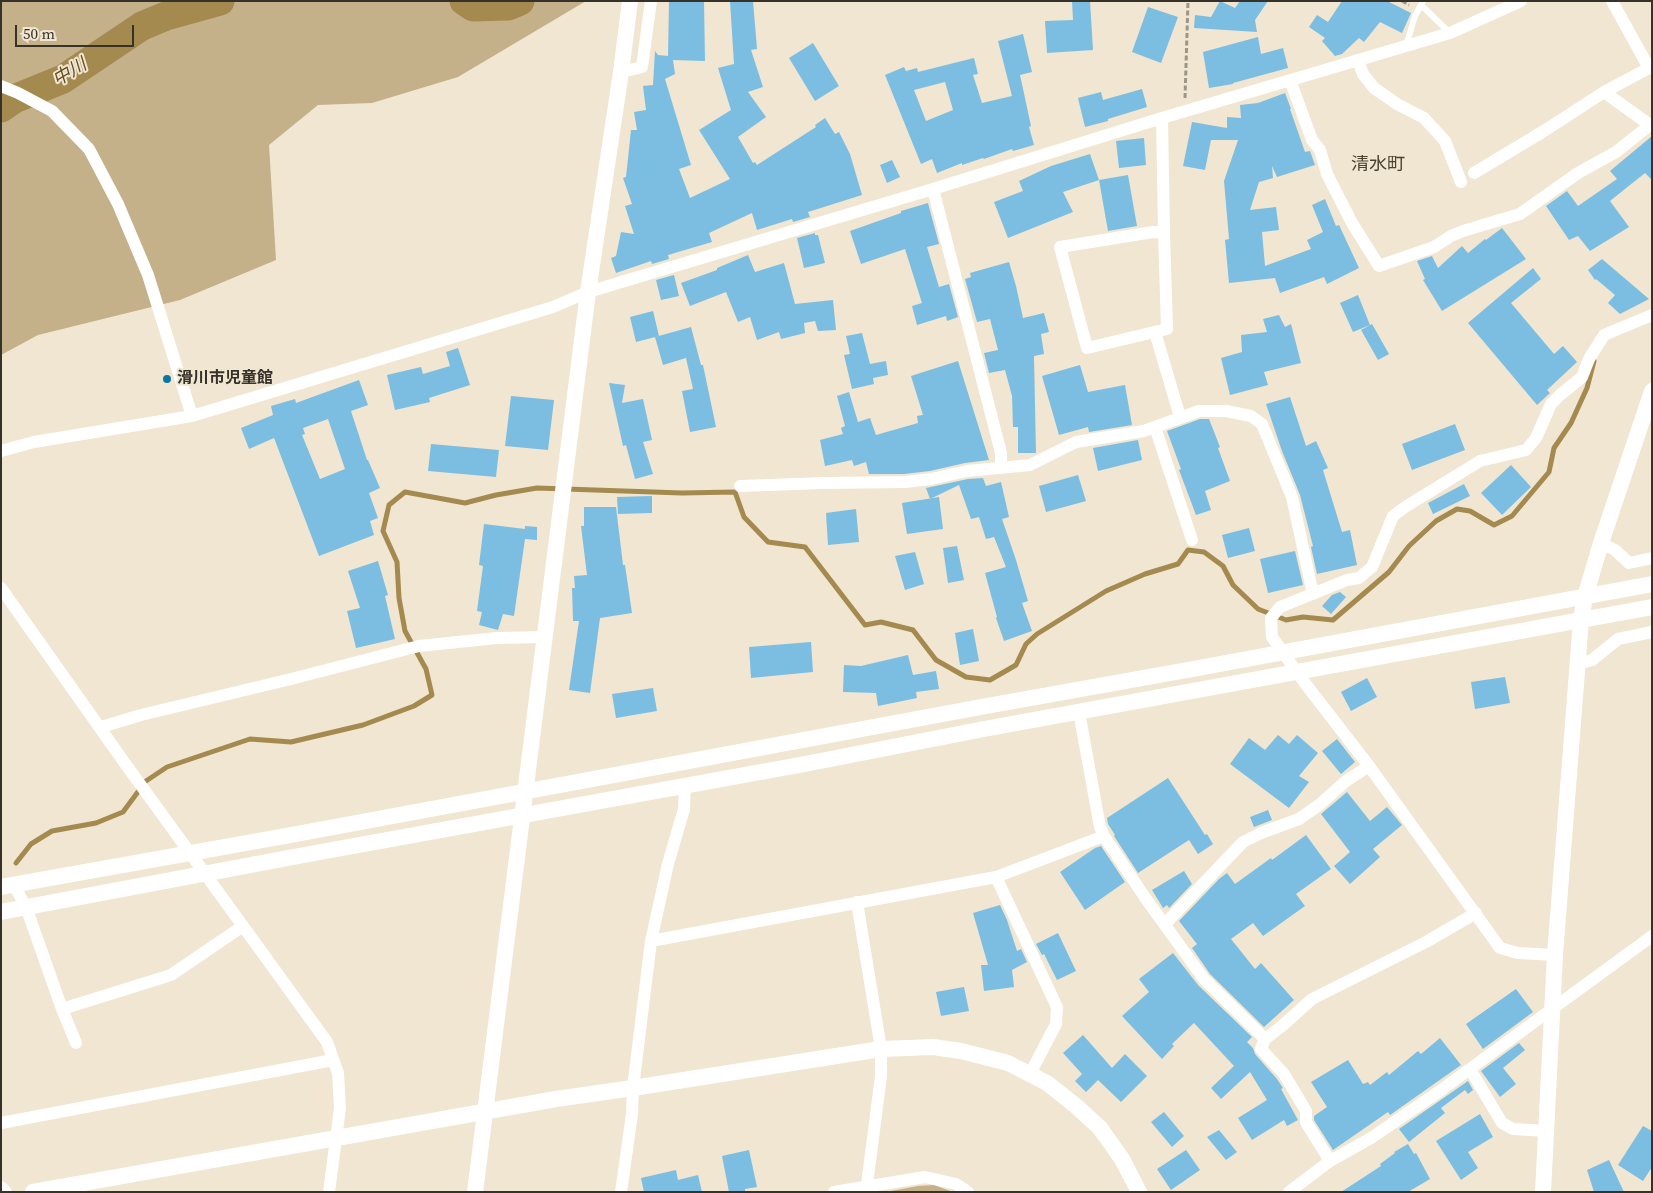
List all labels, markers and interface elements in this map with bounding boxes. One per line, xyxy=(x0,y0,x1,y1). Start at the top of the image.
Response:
scale bar xyxy=(18,15,136,47)
text: 50 m xyxy=(23,23,55,44)
water label: 中川 xyxy=(49,54,91,92)
district label: 清水町 xyxy=(1351,154,1405,176)
place label: 滑川市児童館 xyxy=(177,369,273,389)
marker: 滑川市児童館 xyxy=(161,373,173,385)

